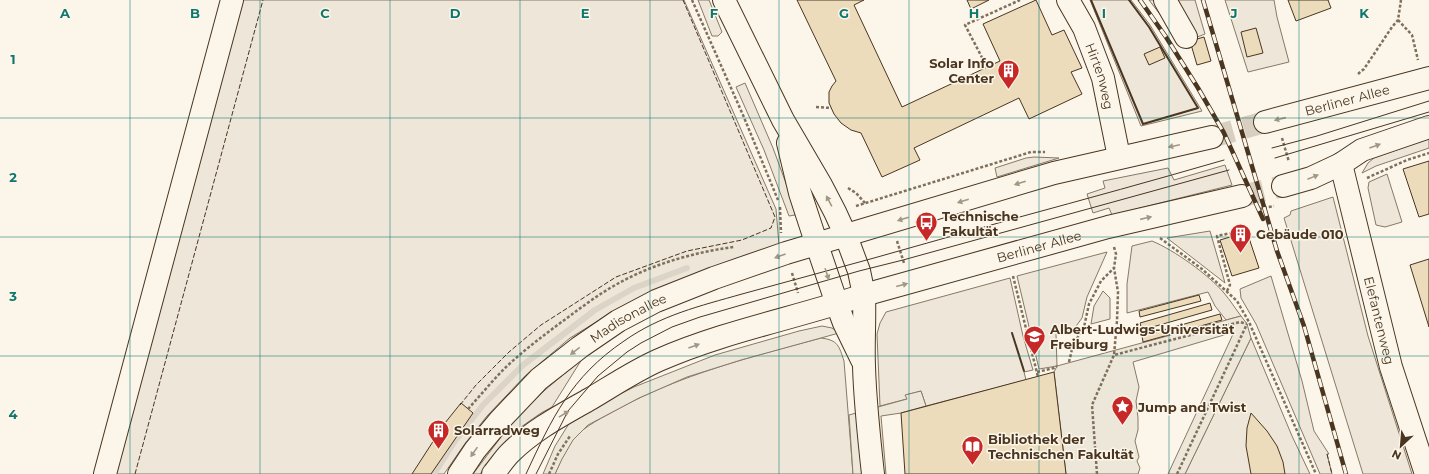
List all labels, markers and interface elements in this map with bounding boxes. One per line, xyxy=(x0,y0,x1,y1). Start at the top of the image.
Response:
text: A xyxy=(59,5,71,21)
text: B xyxy=(190,5,200,21)
text: C xyxy=(320,5,330,21)
text: D xyxy=(450,5,461,21)
text: E xyxy=(581,5,590,21)
text: F xyxy=(710,5,718,21)
text: G xyxy=(839,5,849,21)
text: H xyxy=(969,5,979,21)
text: I xyxy=(1102,5,1106,21)
text: J xyxy=(1229,5,1238,21)
text: K xyxy=(1359,5,1369,21)
street label: Hirtenweg xyxy=(1082,40,1117,111)
text: 1 xyxy=(10,51,16,67)
place label: Solar Info Center xyxy=(929,55,994,86)
building icon: Solar Info Center xyxy=(996,57,1022,90)
street label: Berliner Allee xyxy=(1303,81,1391,119)
one-way arrow xyxy=(1273,116,1286,122)
one-way arrow xyxy=(1168,143,1180,149)
one-way arrow xyxy=(1369,143,1381,149)
text: 2 xyxy=(9,169,17,185)
one-way arrow xyxy=(1307,173,1319,179)
one-way arrow xyxy=(1013,180,1025,186)
one-way arrow xyxy=(826,195,833,207)
one-way arrow xyxy=(957,198,969,204)
place label: Technische Fakultät xyxy=(942,208,1019,239)
bus stop icon: Technische Fakultät xyxy=(913,210,939,243)
one-way arrow xyxy=(1140,215,1153,221)
one-way arrow xyxy=(897,216,909,222)
building icon: Gebäude 010 xyxy=(1227,221,1253,254)
place label: Gebäude 010 xyxy=(1256,226,1344,242)
street label: Berliner Allee xyxy=(995,227,1083,266)
one-way arrow xyxy=(773,253,785,259)
one-way arrow xyxy=(825,269,831,281)
street label: Elefantenweg xyxy=(1361,275,1398,366)
one-way arrow xyxy=(896,281,908,287)
text: 3 xyxy=(8,288,17,304)
street label: Madisonallee xyxy=(587,290,669,346)
place label: Albert-Ludwigs-Universität Freiburg xyxy=(1049,321,1235,352)
school or university icon: Albert-Ludwigs-Universität Freiburg xyxy=(1022,323,1048,356)
one-way arrow xyxy=(688,343,700,349)
one-way arrow xyxy=(569,346,580,355)
place icon: Jump and Twist xyxy=(1109,394,1135,427)
place label: Jump and Twist xyxy=(1137,399,1247,415)
text: 4 xyxy=(9,406,18,422)
one-way arrow xyxy=(559,410,569,418)
building icon: Solarradweg xyxy=(425,417,451,450)
place label: Solarradweg xyxy=(454,422,540,438)
north arrow xyxy=(1381,426,1421,466)
place label: Bibliothek der Technischen Fakultät xyxy=(988,431,1134,462)
library icon: Bibliothek der Technischen Fakultät xyxy=(960,433,986,466)
one-way arrow xyxy=(470,447,478,458)
text: N xyxy=(1390,447,1404,463)

